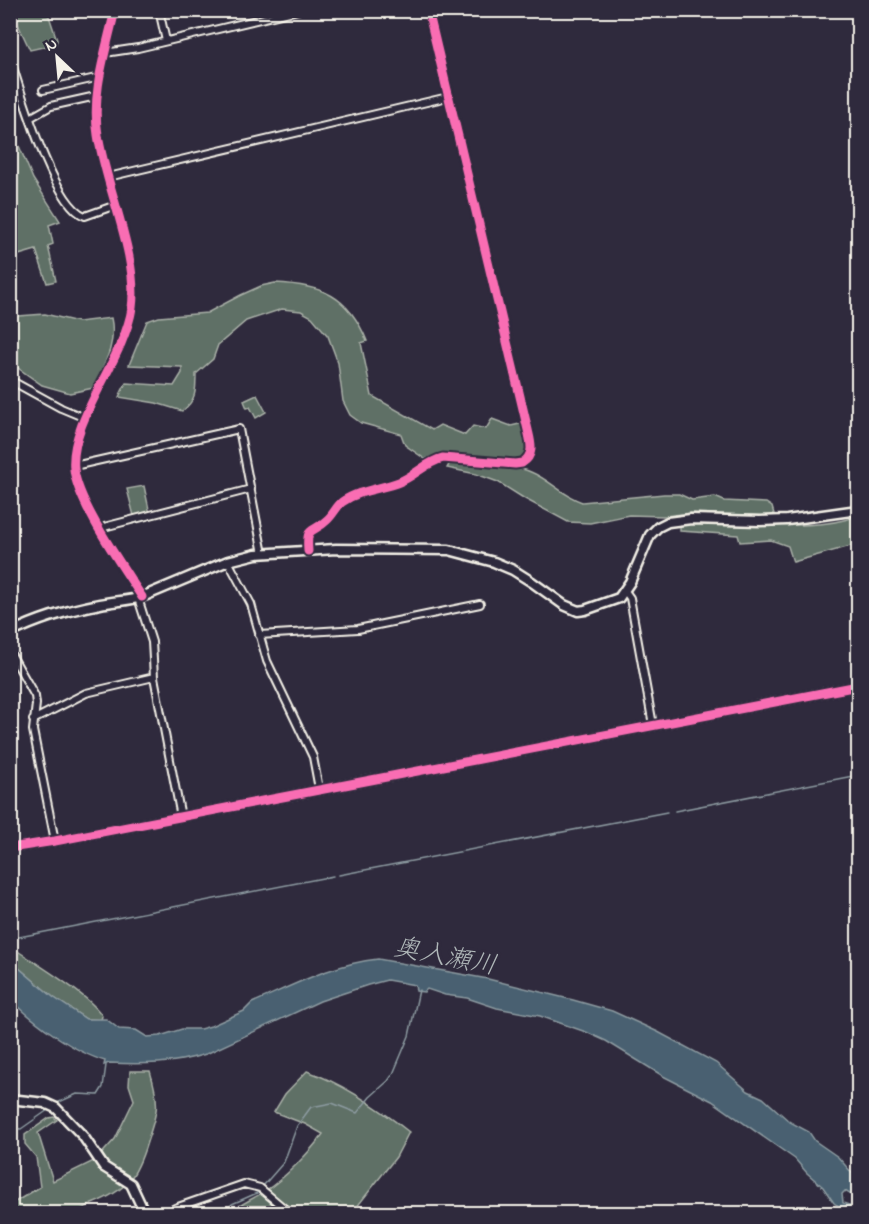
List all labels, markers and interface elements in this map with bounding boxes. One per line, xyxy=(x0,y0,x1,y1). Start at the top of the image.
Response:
north arrow xyxy=(27,27,87,87)
text: N xyxy=(41,32,62,58)
water label: 奥入瀬川 xyxy=(390,929,500,987)

